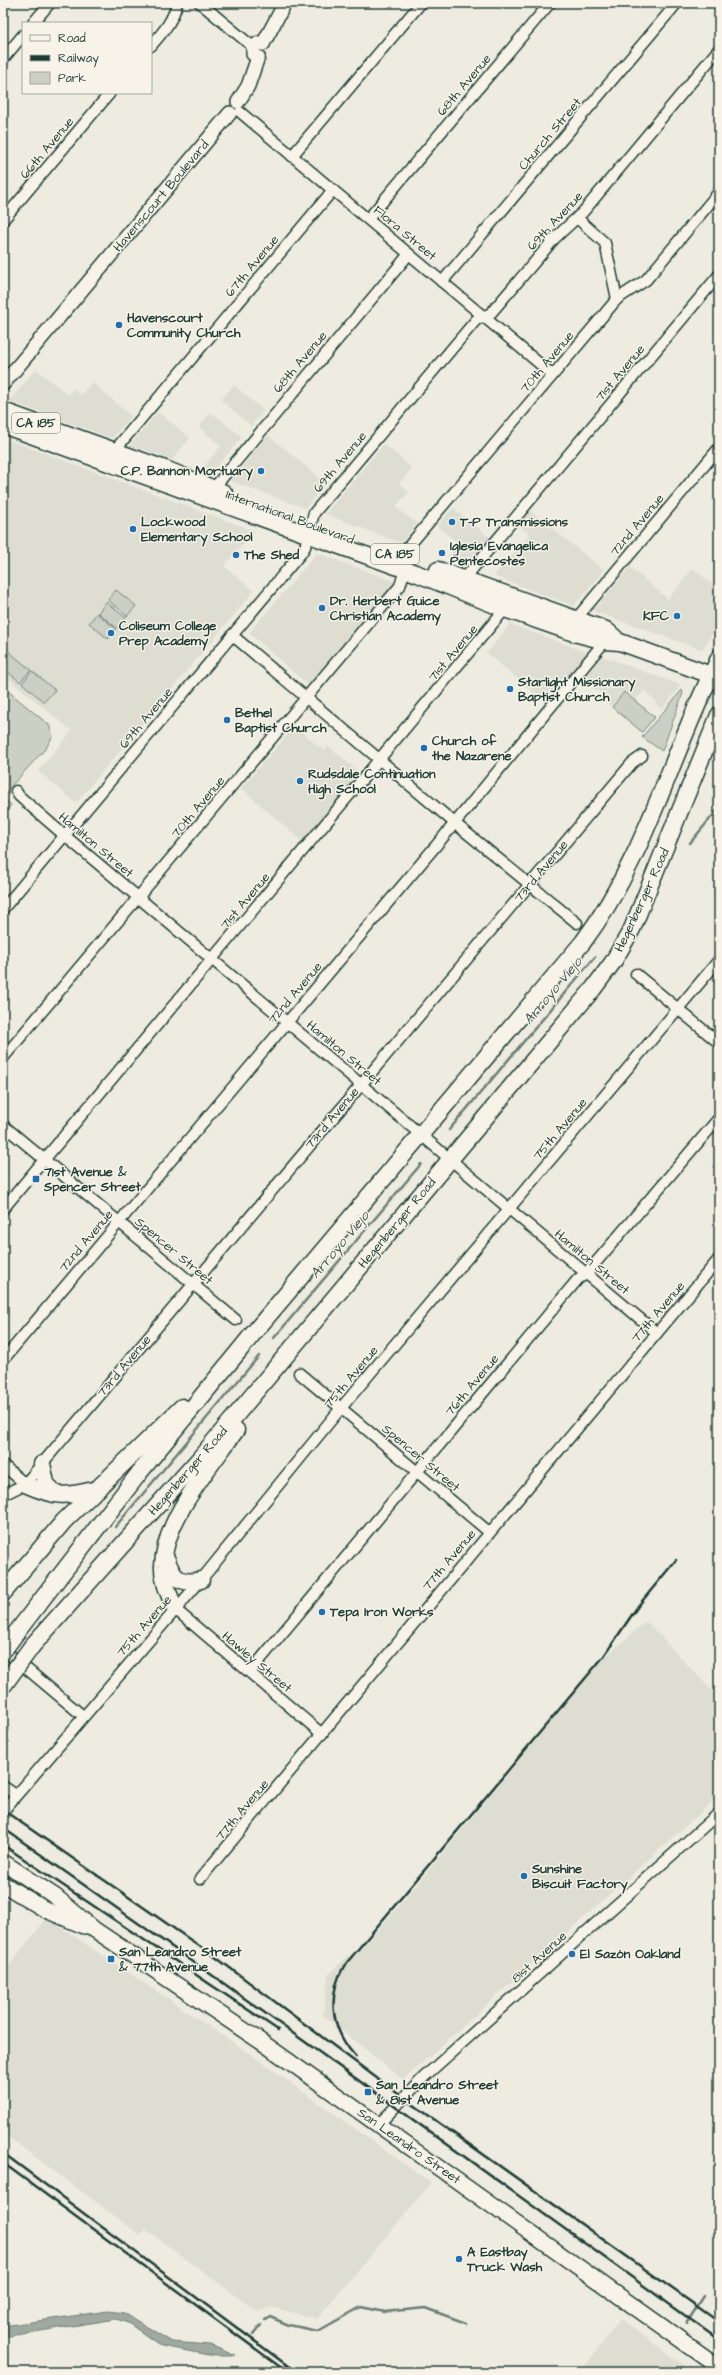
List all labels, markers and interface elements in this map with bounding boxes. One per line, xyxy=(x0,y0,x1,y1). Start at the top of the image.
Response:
legend xyxy=(22,22,152,94)
text: Road xyxy=(58,30,86,47)
text: Railway xyxy=(58,50,99,68)
street label: 68th Avenue xyxy=(433,50,495,120)
text: Park xyxy=(58,70,86,87)
street label: Church Street xyxy=(514,93,586,174)
street label: 66th Avenue xyxy=(16,113,78,183)
street label: Havenscourt Boulevard xyxy=(109,136,213,256)
street label: 69th Avenue xyxy=(523,188,587,254)
street label: Flora Street xyxy=(370,201,441,265)
street label: 67th Avenue xyxy=(221,231,283,301)
place label: Havenscourt Community Church xyxy=(127,309,241,343)
marker: Havenscourt Community Church xyxy=(114,320,124,330)
street label: 68th Avenue xyxy=(269,327,331,397)
street label: 70th Avenue xyxy=(516,327,578,397)
street label: 71st Avenue xyxy=(591,341,649,405)
road number: CA 185 xyxy=(12,413,60,433)
street label: 69th Avenue xyxy=(309,428,371,496)
place label: C.P. Bannon Mortuary xyxy=(121,462,254,481)
marker: C.P. Bannon Mortuary xyxy=(256,466,266,476)
street label: International Boulevard xyxy=(223,485,357,549)
street label: 72nd Avenue xyxy=(606,490,668,560)
place label: Lockwood Elementary School xyxy=(141,513,253,547)
place label: T-P Transmissions xyxy=(459,513,568,531)
marker: T-P Transmissions xyxy=(447,517,457,527)
marker: Lockwood Elementary School xyxy=(128,524,138,534)
place label: Iglesia Evangelica Pentecostes xyxy=(450,537,549,570)
road number: CA 185 xyxy=(371,544,419,564)
place label: The Shed xyxy=(243,546,300,564)
marker: Iglesia Evangelica Pentecostes xyxy=(437,548,447,558)
marker: The Shed xyxy=(231,550,241,560)
place label: Dr. Herbert Guice Christian Academy xyxy=(330,592,442,626)
marker: Dr. Herbert Guice Christian Academy xyxy=(317,603,327,613)
place label: KFC xyxy=(643,607,670,625)
marker: KFC xyxy=(672,611,682,621)
place label: Coliseum College Prep Academy xyxy=(119,617,216,651)
street label: 71st Avenue xyxy=(424,621,482,685)
marker: Coliseum College Prep Academy xyxy=(106,628,116,638)
place label: Starlight Missionary Baptist Church xyxy=(517,673,636,707)
street label: 69th Avenue xyxy=(115,684,177,752)
marker: Starlight Missionary Baptist Church xyxy=(505,684,515,694)
place label: Bethel Baptist Church xyxy=(235,704,327,738)
marker: Bethel Baptist Church xyxy=(222,715,232,725)
place label: Church of the Nazarene xyxy=(431,732,512,765)
marker: Church of the Nazarene xyxy=(419,743,429,753)
place label: Rudsdale Continuation High School xyxy=(308,765,436,800)
street label: 70th Avenue xyxy=(167,772,229,842)
marker: Rudsdale Continuation High School xyxy=(295,776,305,786)
street label: Hamilton Street xyxy=(55,808,138,882)
street label: 73rd Avenue xyxy=(510,836,572,906)
street label: Hegenberger Road xyxy=(610,845,675,955)
street label: 71st Avenue xyxy=(216,869,274,933)
water label: Arroyo Viejo xyxy=(519,952,588,1029)
street label: 72nd Avenue xyxy=(264,958,326,1028)
street label: Hamilton Street xyxy=(303,1016,386,1090)
street label: 73rd Avenue xyxy=(301,1083,363,1153)
street label: 75th Avenue xyxy=(529,1094,591,1164)
place label: 71st Avenue & Spencer Street xyxy=(43,1163,142,1197)
marker: 71st Avenue & Spencer Street xyxy=(31,1174,41,1184)
street label: Hegenberger Road xyxy=(354,1174,441,1273)
street label: 72nd Avenue xyxy=(55,1206,117,1276)
water label: Arroyo Viejo xyxy=(306,1206,375,1283)
street label: Spencer Street xyxy=(131,1213,217,1290)
street label: Hamilton Street xyxy=(551,1225,634,1299)
street label: 77th Avenue xyxy=(627,1277,689,1347)
street label: 73rd Avenue xyxy=(93,1331,155,1401)
street label: 75th Avenue xyxy=(320,1342,382,1412)
street label: 76th Avenue xyxy=(441,1350,503,1420)
street label: Spencer Street xyxy=(378,1420,464,1497)
street label: Hegenberger Road xyxy=(144,1422,233,1520)
street label: 77th Avenue xyxy=(418,1525,480,1595)
street label: 75th Avenue xyxy=(112,1591,176,1661)
place label: Tepa Iron Works xyxy=(329,1603,434,1622)
marker: Tepa Iron Works xyxy=(317,1607,327,1617)
street label: Hawley Street xyxy=(217,1627,296,1698)
street label: 77th Avenue xyxy=(211,1775,273,1845)
place label: Sunshine Biscuit Factory xyxy=(531,1860,629,1894)
marker: Sunshine Biscuit Factory xyxy=(519,1871,529,1881)
street label: 81st Avenue xyxy=(507,1927,571,1987)
place label: San Leandro Street & 77th Avenue xyxy=(118,1943,242,1976)
place label: El Sazón Oakland xyxy=(580,1945,681,1963)
marker: El Sazón Oakland xyxy=(567,1949,577,1959)
marker: San Leandro Street & 77th Avenue xyxy=(106,1954,116,1964)
place label: San Leandro Street & 81st Avenue xyxy=(375,2076,499,2109)
marker: San Leandro Street & 81st Avenue xyxy=(363,2087,373,2097)
street label: San Leandro Street xyxy=(354,2104,465,2189)
place label: A Eastbay Truck Wash xyxy=(466,2243,543,2276)
marker: A Eastbay Truck Wash xyxy=(454,2254,464,2264)

